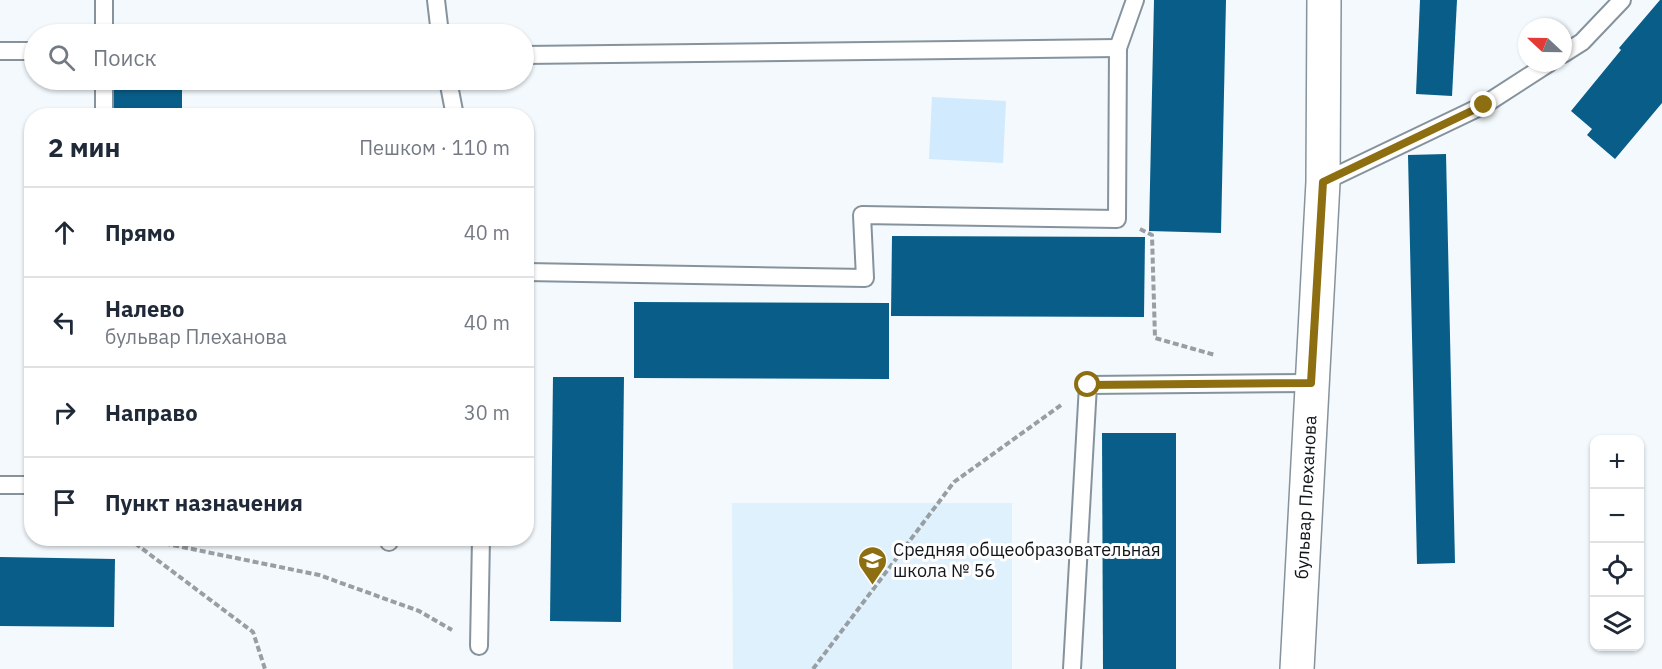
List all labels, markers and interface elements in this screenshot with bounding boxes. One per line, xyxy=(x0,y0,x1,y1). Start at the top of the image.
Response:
north arrow xyxy=(1518,18,1572,72)
search box xyxy=(24,24,534,90)
icon: search xyxy=(45,41,78,74)
text: Поиск xyxy=(93,43,157,72)
route end xyxy=(1470,91,1496,117)
text: 2 мин xyxy=(48,130,120,164)
text: Пешком · 110 m xyxy=(359,134,510,161)
icon: ahead xyxy=(48,216,81,249)
text: Прямо xyxy=(105,218,175,247)
text: 40 m xyxy=(464,219,510,246)
text: Налево xyxy=(105,294,184,323)
icon: left xyxy=(48,306,81,339)
text: 40 m xyxy=(464,309,510,336)
text: бульвар Плеханова xyxy=(105,323,287,350)
route start xyxy=(1074,371,1100,397)
icon: right xyxy=(48,396,81,429)
text: Направо xyxy=(105,398,198,427)
text: 30 m xyxy=(464,399,510,426)
street label: бульвар Плеханова xyxy=(1290,414,1322,580)
map controls xyxy=(1590,435,1644,651)
button: + xyxy=(1590,435,1644,489)
icon: arrive xyxy=(48,486,81,519)
text: Пункт назначения xyxy=(105,488,303,517)
button: − xyxy=(1590,489,1644,543)
place label: Средняя общеобразовательная школа № 56 xyxy=(893,538,1161,582)
button: locate xyxy=(1590,543,1644,597)
school or university icon: Средняя общеобразовательная школа № 56 xyxy=(856,544,888,586)
button: layers xyxy=(1590,597,1644,651)

